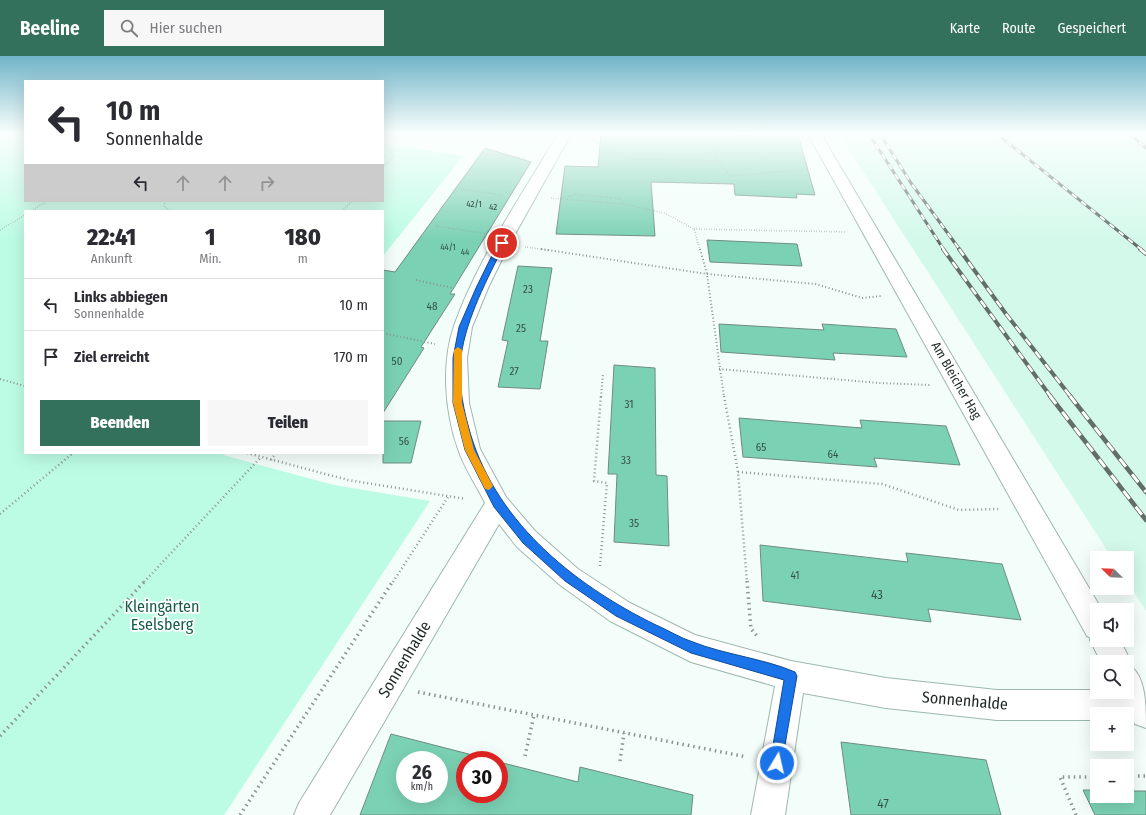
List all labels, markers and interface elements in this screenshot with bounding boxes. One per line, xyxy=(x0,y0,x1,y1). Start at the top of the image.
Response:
search box xyxy=(104,10,384,46)
text: Beeline xyxy=(20,17,80,40)
icon: search xyxy=(118,17,140,39)
text: Hier suchen xyxy=(150,19,223,37)
text: Karte xyxy=(950,20,980,37)
text: Route xyxy=(1002,20,1035,37)
text: Gespeichert xyxy=(1057,20,1126,37)
text: 10 m xyxy=(106,94,160,127)
icon: left xyxy=(40,96,92,148)
text: Sonnenhalde xyxy=(106,128,203,150)
icon: left xyxy=(130,172,152,194)
icon: ahead xyxy=(172,172,194,194)
icon: ahead xyxy=(214,172,236,194)
icon: right xyxy=(256,172,278,194)
house number: 42/1 xyxy=(466,199,482,209)
house number: 42 xyxy=(489,202,497,212)
text: 22:41 xyxy=(87,223,136,251)
text: 1 xyxy=(205,223,216,251)
text: 180 xyxy=(284,223,321,251)
pin xyxy=(485,226,519,260)
icon: arrive xyxy=(491,232,513,254)
house number: 44/1 xyxy=(440,242,456,252)
house number: 44 xyxy=(461,247,470,257)
text: Ankunft xyxy=(91,251,132,266)
text: Min. xyxy=(199,251,221,266)
text: m xyxy=(298,251,308,266)
house number: 23 xyxy=(523,283,533,296)
text: Links abbiegen xyxy=(74,288,168,306)
icon: left xyxy=(40,294,62,316)
text: 10 m xyxy=(339,296,368,314)
house number: 48 xyxy=(427,300,438,313)
text: Sonnenhalde xyxy=(74,306,144,321)
house number: 25 xyxy=(516,322,526,335)
street label: Am Bleicher Hag xyxy=(928,339,985,422)
icon: arrive xyxy=(40,346,62,368)
text: Ziel erreicht xyxy=(74,348,149,366)
text: 170 m xyxy=(333,348,368,366)
house number: 50 xyxy=(392,355,403,368)
house number: 27 xyxy=(509,365,519,378)
house number: 31 xyxy=(625,398,634,411)
button: Beenden xyxy=(40,400,200,446)
button: Teilen xyxy=(208,400,368,446)
house number: 56 xyxy=(399,435,410,448)
house number: 65 xyxy=(756,441,766,454)
house number: 64 xyxy=(828,448,839,461)
house number: 33 xyxy=(621,454,631,467)
house number: 35 xyxy=(629,517,639,530)
north arrow xyxy=(1090,551,1134,595)
map controls xyxy=(1090,551,1134,803)
house number: 41 xyxy=(790,569,800,582)
house number: 43 xyxy=(871,587,883,602)
park label: Kleingärten Eselsberg xyxy=(125,597,199,634)
button: sound xyxy=(1090,603,1134,647)
street label: Sonnenhalde xyxy=(374,617,435,701)
button: search xyxy=(1090,655,1134,699)
street label: Sonnenhalde xyxy=(921,687,1009,714)
button: + xyxy=(1090,707,1134,751)
position arrow xyxy=(756,742,798,784)
speed limit sign: 30 xyxy=(456,751,508,803)
button: − xyxy=(1090,759,1134,803)
text: 26 xyxy=(412,760,432,784)
text: km/h xyxy=(411,781,433,793)
house number: 47 xyxy=(877,796,889,811)

